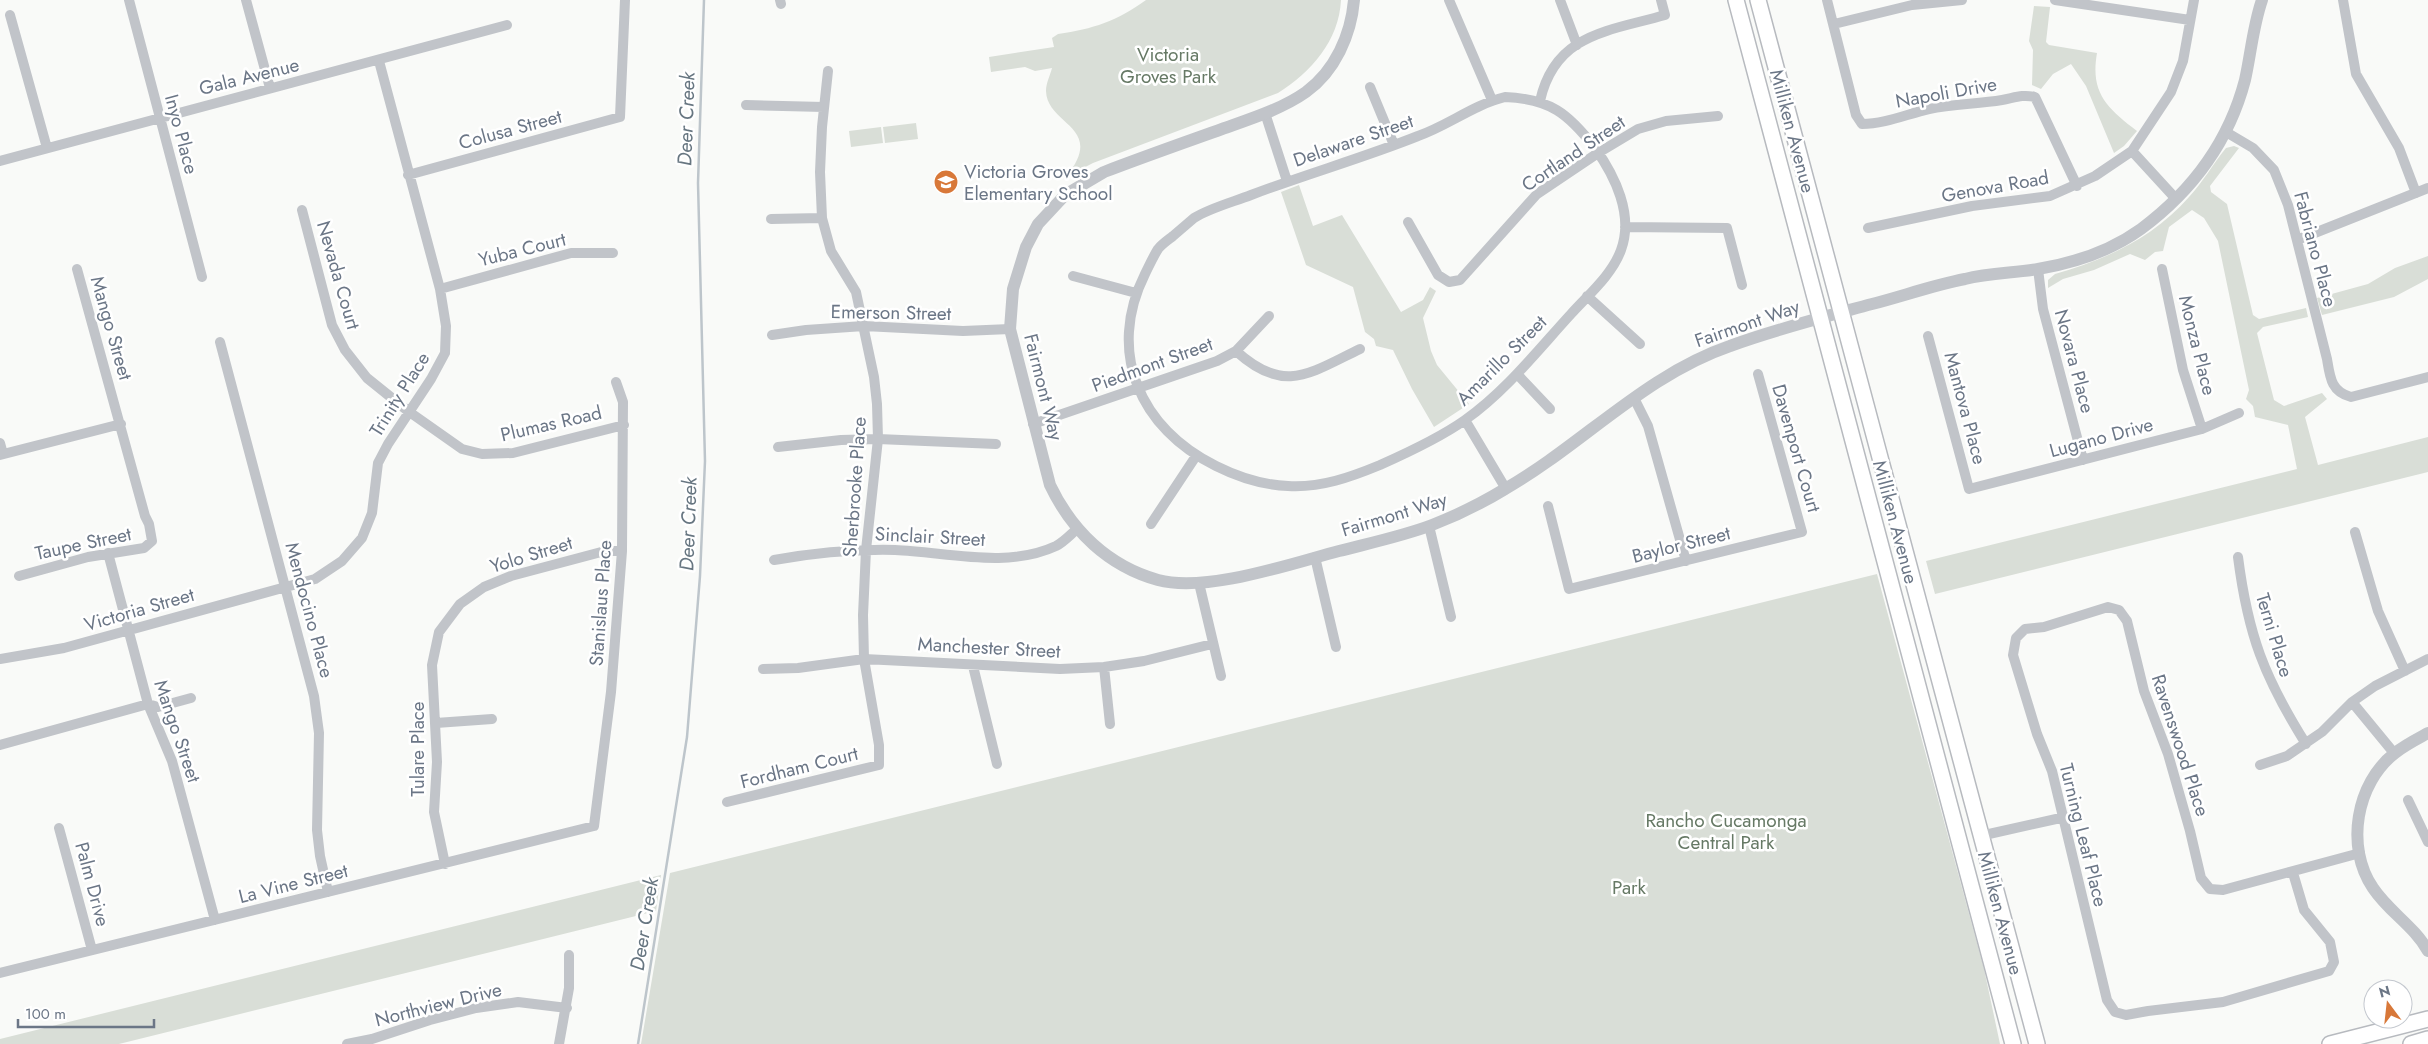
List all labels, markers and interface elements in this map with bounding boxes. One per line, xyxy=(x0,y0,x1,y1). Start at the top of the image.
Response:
park label: Victoria Groves Park xyxy=(1120,41,1217,90)
street label: Gala Avenue xyxy=(196,51,302,102)
street label: Milliken Avenue xyxy=(1763,66,1822,196)
water label: Deer Creek xyxy=(670,70,703,167)
street label: Napoli Drive xyxy=(1893,70,1999,115)
street label: Inyo Place xyxy=(158,91,205,177)
street label: Colusa Street xyxy=(456,103,565,156)
street label: Delaware Street xyxy=(1290,107,1417,174)
street label: Cortland Street xyxy=(1516,108,1631,198)
place label: Victoria Groves Elementary School xyxy=(964,158,1113,207)
street label: Genova Road xyxy=(1939,164,2051,209)
school or university icon: Victoria Groves Elementary School xyxy=(933,169,959,195)
street label: Fabriano Place xyxy=(2287,188,2344,310)
street label: Nevada Court xyxy=(310,218,367,333)
street label: Yuba Court xyxy=(476,225,569,273)
street label: Mango Street xyxy=(84,273,139,384)
street label: Monza Place xyxy=(2172,292,2223,398)
street label: Fairmont Way xyxy=(1691,293,1804,354)
street label: Emerson Street xyxy=(830,298,952,327)
street label: Novara Place xyxy=(2048,306,2101,416)
street label: Amarillo Street xyxy=(1450,309,1553,412)
street label: Piedmont Street xyxy=(1088,330,1217,399)
street label: Fairmont Way xyxy=(1017,331,1070,444)
street label: Trinity Place xyxy=(363,347,436,442)
street label: Mantova Place xyxy=(1938,349,1994,467)
street label: Davenport Court xyxy=(1765,381,1828,516)
street label: Plumas Road xyxy=(498,399,604,448)
street label: Lugano Drive xyxy=(2046,411,2156,464)
street label: Sherbrooke Place xyxy=(836,416,873,558)
street label: Milliken Avenue xyxy=(1866,457,1925,587)
water label: Deer Creek xyxy=(672,475,705,572)
street label: Fairmont Way xyxy=(1338,485,1451,543)
street label: Baylor Street xyxy=(1629,519,1733,570)
street label: Taupe Street xyxy=(33,520,134,567)
street label: Sinclair Street xyxy=(874,520,986,553)
street label: Yolo Street xyxy=(487,529,576,580)
street label: Mendocino Place xyxy=(278,539,341,681)
street label: Stanislaus Place xyxy=(583,539,618,667)
street label: Victoria Street xyxy=(81,581,198,638)
street label: Terni Place xyxy=(2249,590,2300,681)
street label: Manchester Street xyxy=(917,630,1061,665)
street label: Ravenswood Place xyxy=(2145,671,2216,820)
street label: Mango Street xyxy=(147,676,208,786)
street label: Tulare Place xyxy=(404,701,431,797)
street label: Fordham Court xyxy=(737,740,861,795)
street label: Turning Leaf Place xyxy=(2053,761,2114,910)
park label: Rancho Cucamonga Central Park xyxy=(1645,807,1807,856)
street label: Palm Drive xyxy=(68,839,117,929)
street label: Milliken Avenue xyxy=(1971,848,2030,978)
street label: La Vine Street xyxy=(236,857,351,910)
water label: Deer Creek xyxy=(623,874,666,973)
park label: Park xyxy=(1612,874,1647,901)
street label: Northview Drive xyxy=(372,976,505,1033)
north arrow xyxy=(2363,979,2413,1029)
text: N xyxy=(2377,980,2393,1003)
scale bar xyxy=(18,996,154,1028)
text: 100 m xyxy=(25,1003,66,1025)

